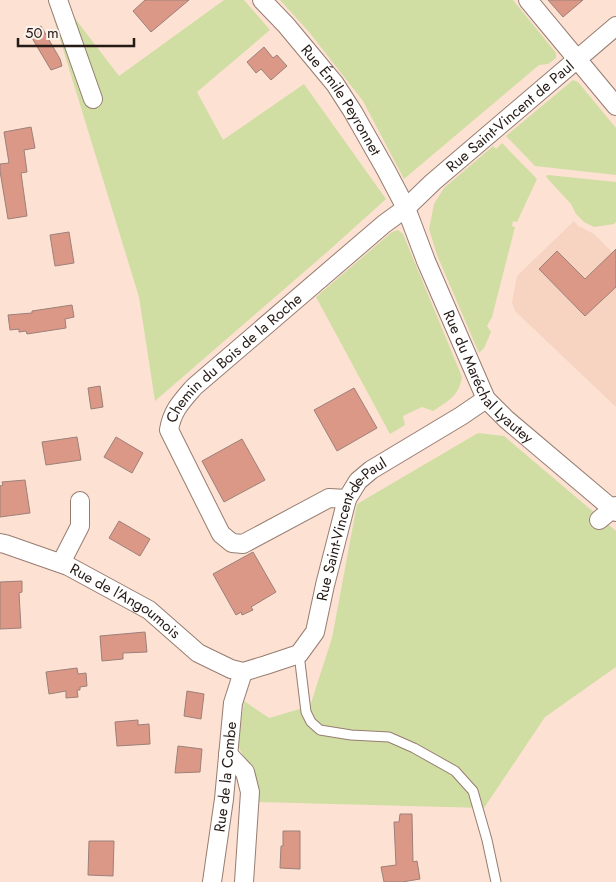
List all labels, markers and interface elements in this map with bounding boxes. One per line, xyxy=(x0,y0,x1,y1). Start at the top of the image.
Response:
scale bar xyxy=(18,15,134,47)
text: 50 m xyxy=(25,22,59,44)
street label: Rue Émile Peyronnet xyxy=(296,40,387,160)
street label: Rue Saint-Vincent de Paul xyxy=(441,55,579,177)
street label: Chemin du Bois de la Roche xyxy=(160,288,307,426)
street label: Rue du Maréchal Lyautey xyxy=(438,307,539,449)
street label: Rue Saint-Vincent-de-Paul xyxy=(311,452,391,603)
street label: Rue de l'Angoumois xyxy=(66,558,185,644)
street label: Rue de la Combe xyxy=(208,720,242,834)

